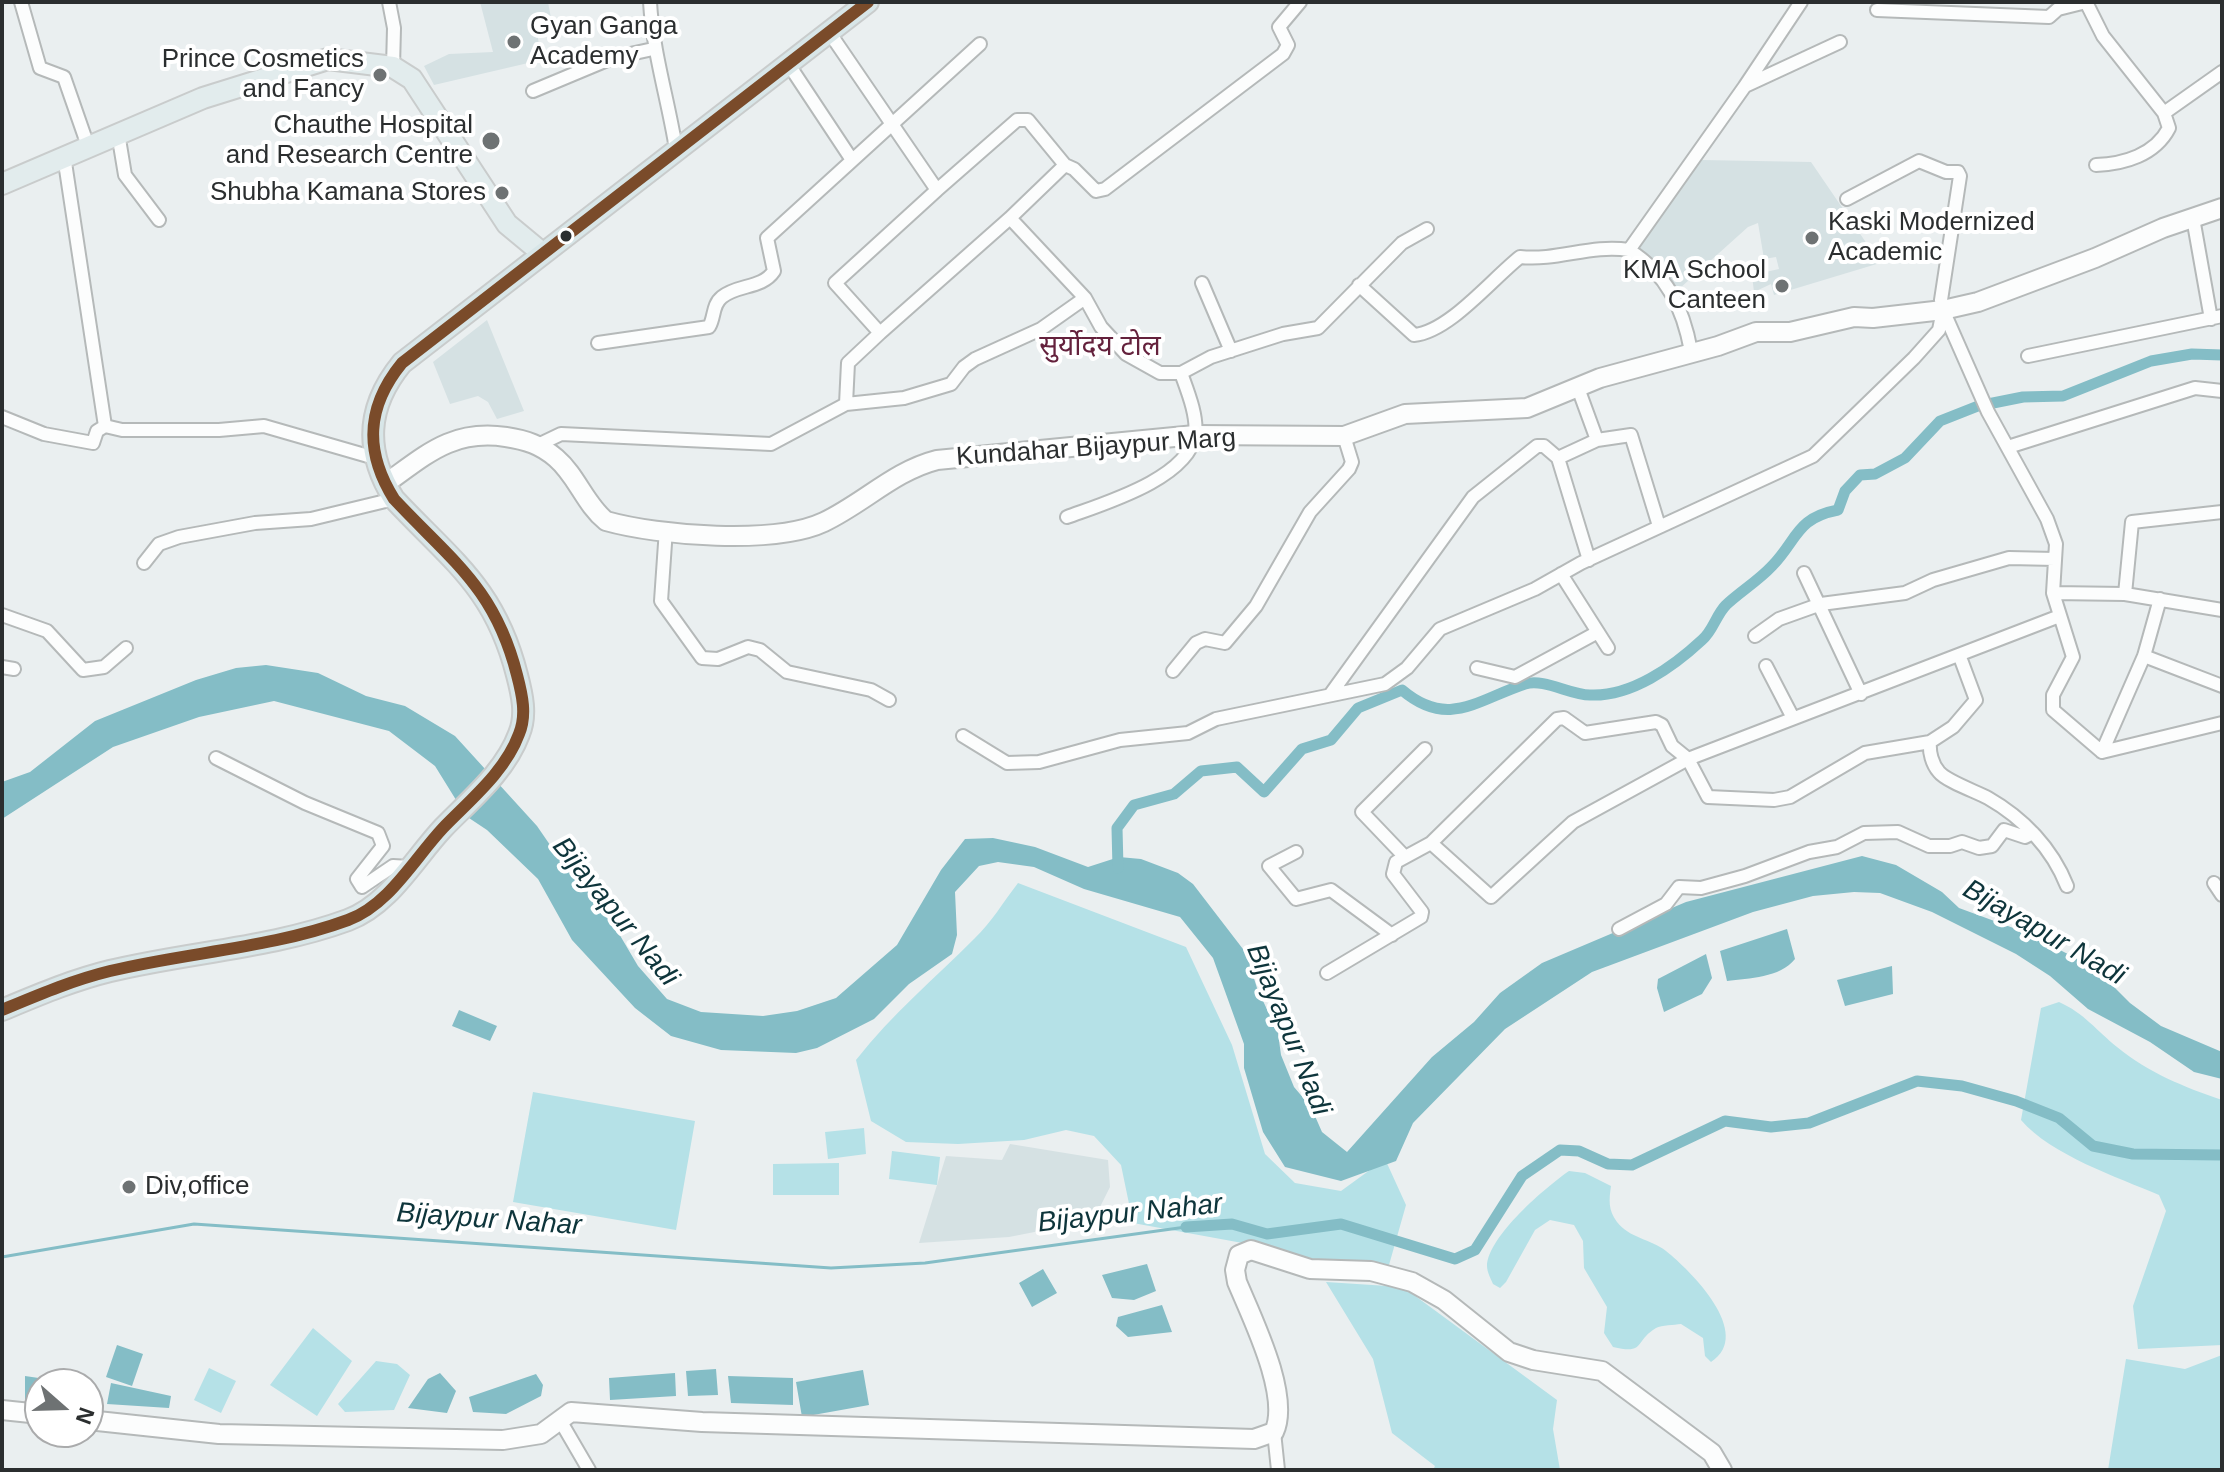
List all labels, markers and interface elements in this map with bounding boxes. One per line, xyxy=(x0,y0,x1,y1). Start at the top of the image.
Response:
place label: Gyan Ganga Academy xyxy=(530,11,677,72)
marker: Gyan Ganga Academy xyxy=(505,33,523,51)
place label: Prince Cosmetics and Fancy xyxy=(162,44,364,106)
marker: Prince Cosmetics and Fancy xyxy=(371,66,389,84)
place label: Chauthe Hospital and Research Centre xyxy=(226,110,473,172)
marker: Chauthe Hospital and Research Centre xyxy=(480,130,502,152)
place label: Shubha Kamana Stores xyxy=(210,177,486,209)
marker: Shubha Kamana Stores xyxy=(493,184,511,202)
place label: Kaski Modernized Academic xyxy=(1828,207,2035,268)
unlabelled marker xyxy=(558,228,574,244)
marker: Kaski Modernized Academic xyxy=(1803,229,1821,247)
place label: KMA School Canteen xyxy=(1623,255,1766,316)
marker: KMA School Canteen xyxy=(1773,277,1791,295)
district label: सुर्योदय टोल xyxy=(1039,330,1161,364)
street label: Kundahar Bijaypur Marg xyxy=(955,423,1237,473)
water label: Bijayapur Nadi xyxy=(545,831,685,993)
water label: Bijayapur Nadi xyxy=(1957,873,2131,993)
water label: Bijayapur Nadi xyxy=(1238,939,1338,1121)
place label: Div,office xyxy=(145,1171,250,1203)
marker: Div,office xyxy=(120,1178,138,1196)
water label: Bijaypur Nahar xyxy=(1036,1188,1224,1240)
water label: Bijaypur Nahar xyxy=(395,1197,583,1243)
north arrow xyxy=(24,1368,104,1448)
text: N xyxy=(71,1404,100,1427)

